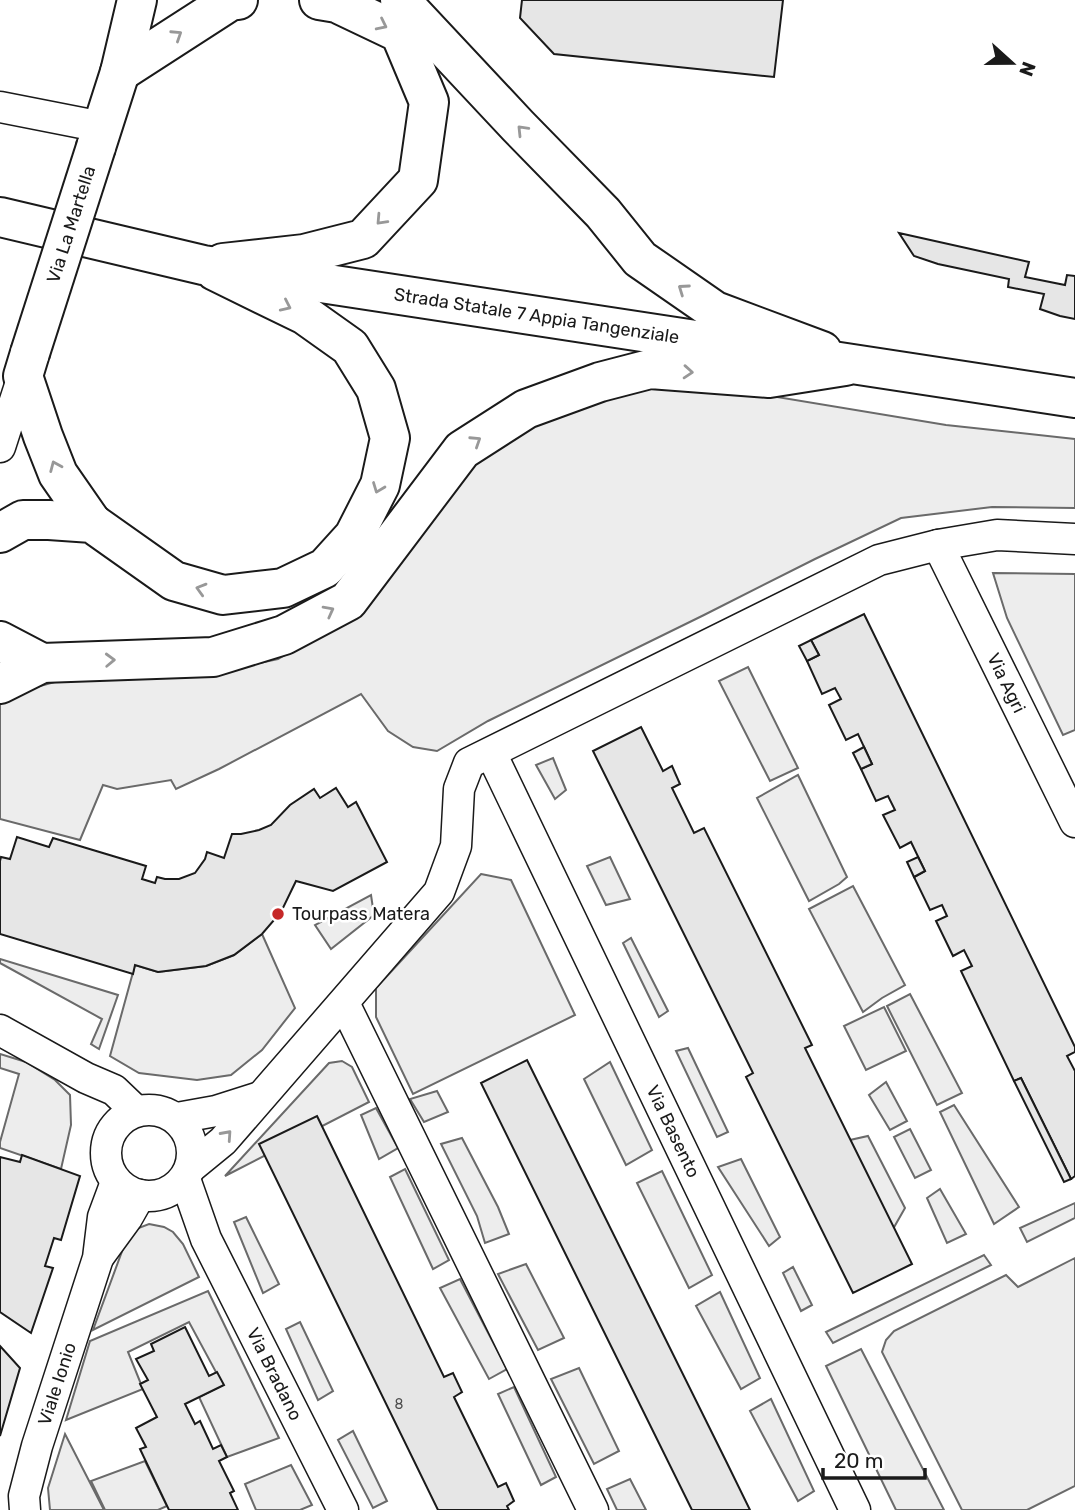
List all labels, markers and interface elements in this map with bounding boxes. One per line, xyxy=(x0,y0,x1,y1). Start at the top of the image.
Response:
one-way arrow xyxy=(375,16,387,30)
north arrow xyxy=(977,28,1047,98)
one-way arrow xyxy=(169,31,182,44)
text: N xyxy=(1014,58,1041,79)
one-way arrow xyxy=(517,125,530,138)
street label: Via La Martella xyxy=(42,163,100,286)
one-way arrow xyxy=(376,212,389,225)
street label: Strada Statale 7 Appia Tangenziale xyxy=(392,283,681,348)
one-way arrow xyxy=(678,285,691,297)
one-way arrow xyxy=(279,298,291,312)
one-way arrow xyxy=(683,364,694,379)
one-way arrow xyxy=(469,437,482,450)
one-way arrow xyxy=(49,461,63,473)
one-way arrow xyxy=(372,481,386,493)
one-way arrow xyxy=(195,582,207,597)
one-way arrow xyxy=(321,606,334,619)
street label: Via Agri xyxy=(982,650,1030,717)
one-way arrow xyxy=(105,653,116,668)
place label: Tourpass Matera xyxy=(292,903,430,925)
marker: Tourpass Matera xyxy=(270,906,286,922)
street label: Via Basento xyxy=(641,1082,705,1181)
one-way arrow xyxy=(219,1130,232,1143)
street label: Via Bradano xyxy=(242,1324,307,1424)
street label: Viale Ionio xyxy=(33,1340,81,1428)
house number: 8 xyxy=(395,1396,404,1413)
scale bar xyxy=(823,1436,925,1480)
text: 20 m xyxy=(834,1448,883,1473)

